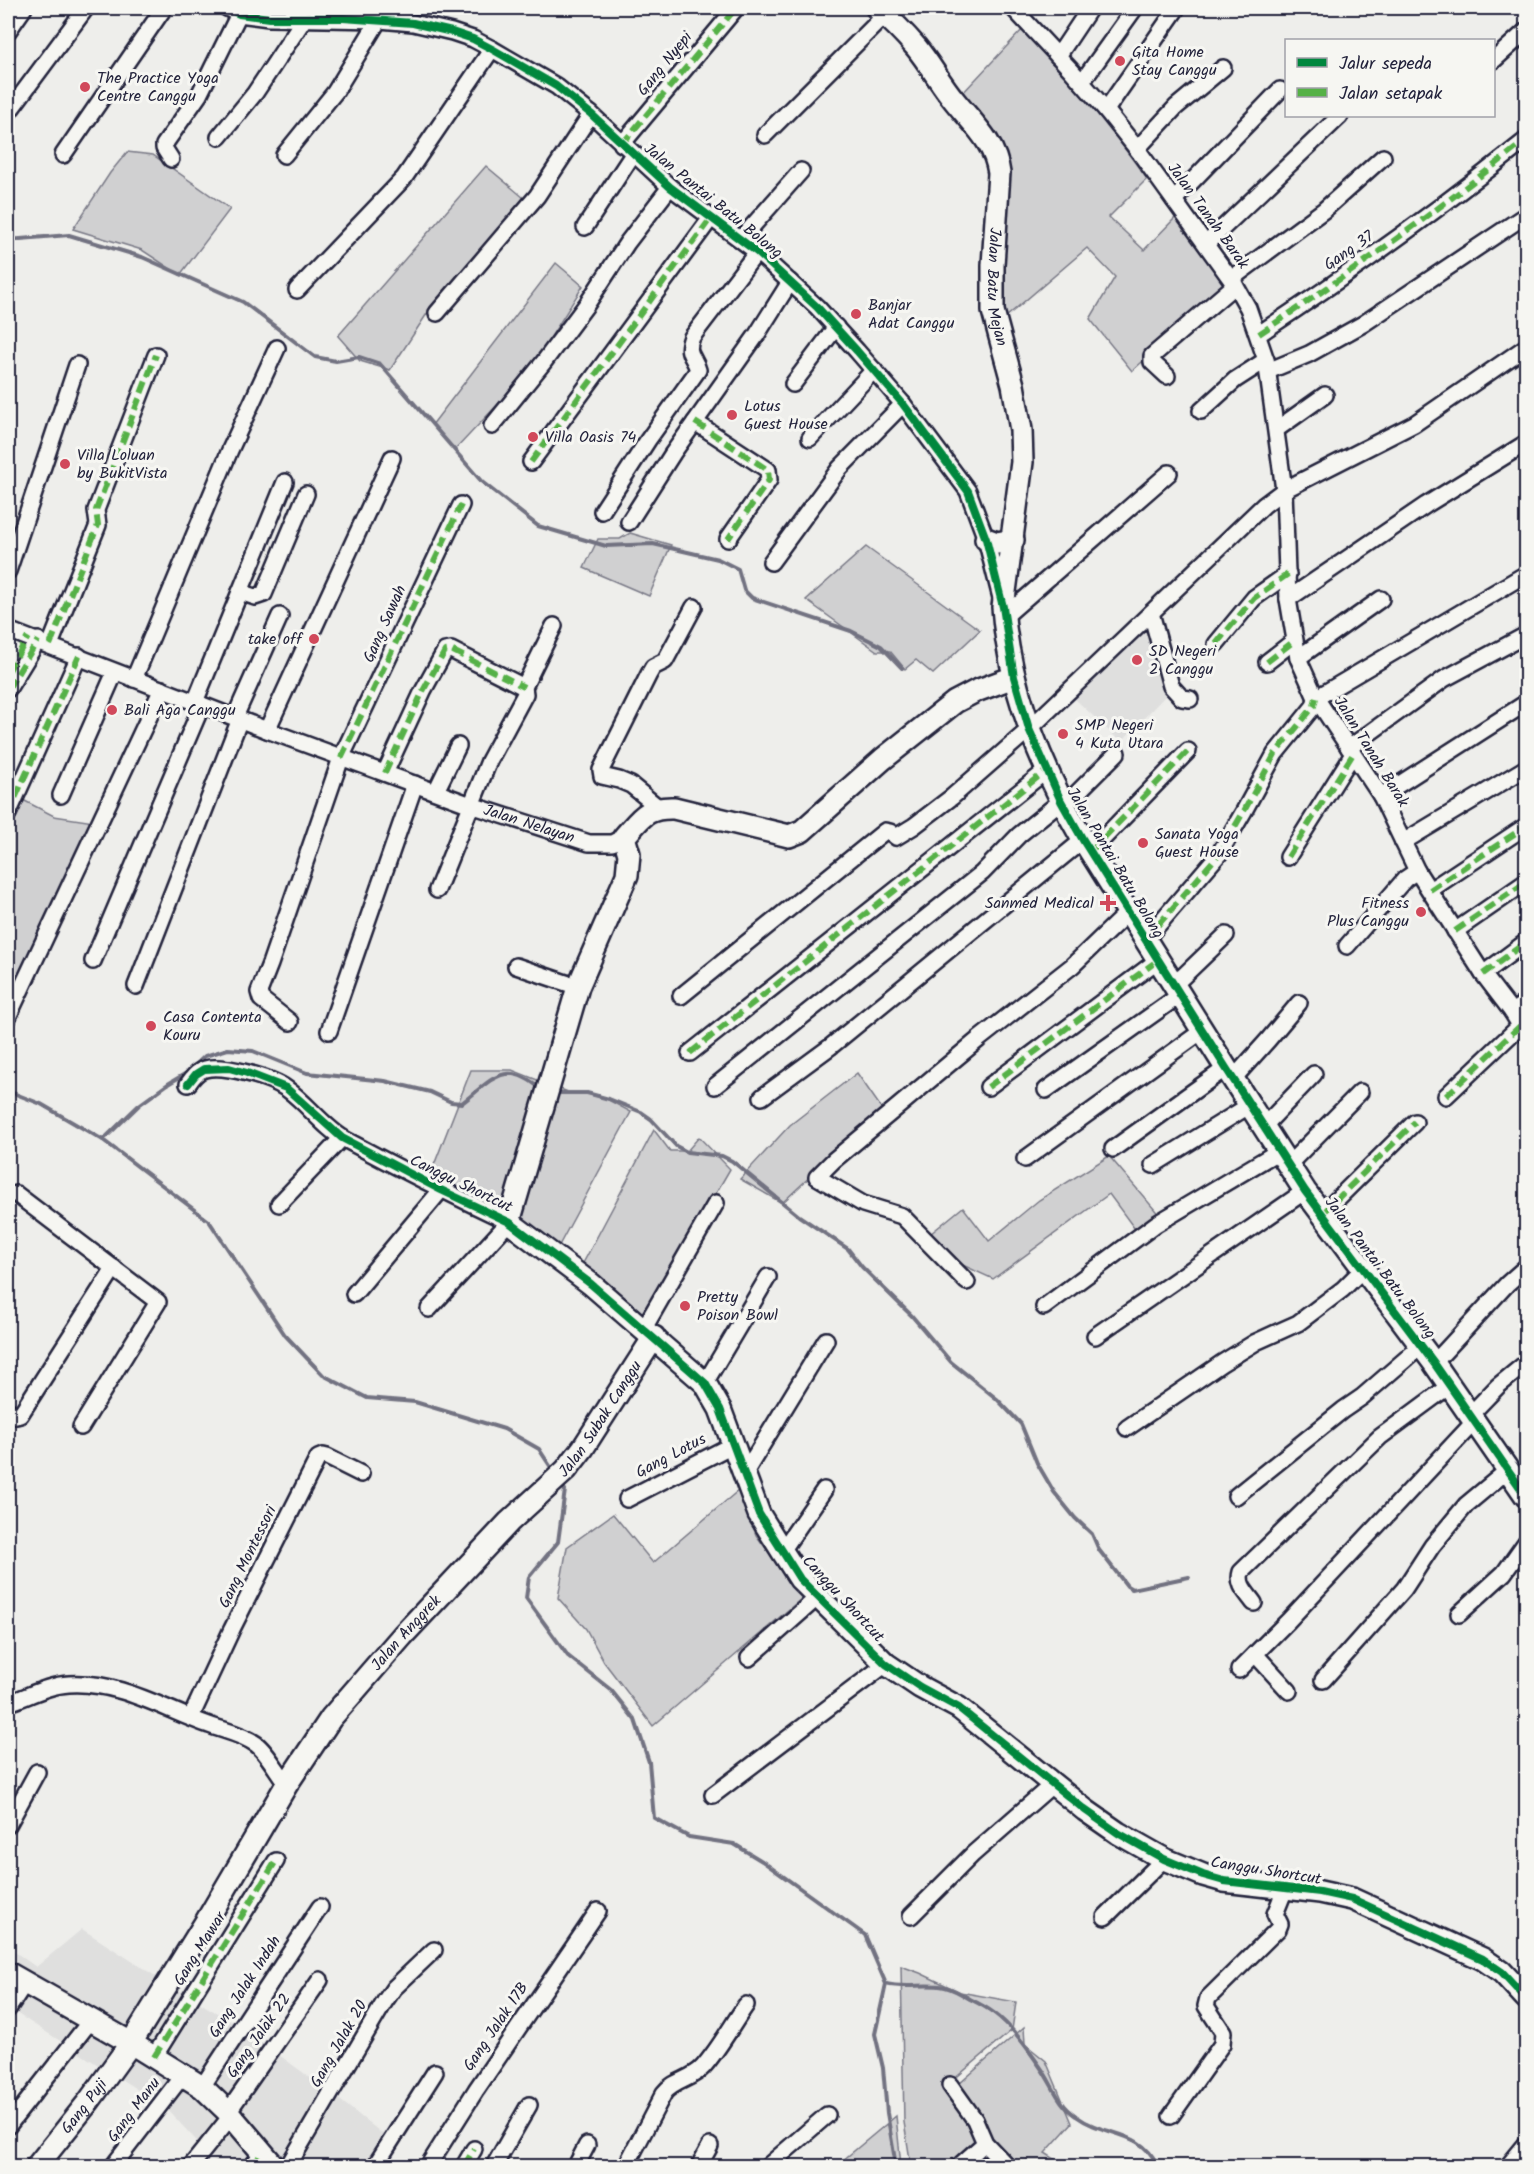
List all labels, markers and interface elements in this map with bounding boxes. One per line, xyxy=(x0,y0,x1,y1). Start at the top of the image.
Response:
street label: Gang Nyepi xyxy=(631,25,700,102)
legend xyxy=(1285,39,1495,117)
place label: Gita Home Stay Canggu xyxy=(1132,40,1217,83)
text: Jalur sepeda xyxy=(1339,50,1432,79)
marker: Gita Home Stay Canggu xyxy=(1113,54,1127,68)
place label: The Practice Yoga Centre Canggu xyxy=(97,66,219,109)
marker: The Practice Yoga Centre Canggu xyxy=(78,80,92,94)
text: Jalan setapak xyxy=(1339,80,1443,109)
street label: Jalan Pantai Batu Bolong xyxy=(638,137,788,265)
street label: Jalan Tanah Barak xyxy=(1161,158,1256,275)
street label: Gang 37 xyxy=(1319,224,1380,277)
street label: Jalan Batu Mejan xyxy=(980,227,1014,349)
place label: Banjar Adat Canggu xyxy=(868,293,955,336)
marker: Banjar Adat Canggu xyxy=(849,307,863,321)
place label: Lotus Guest House xyxy=(744,394,828,437)
marker: Lotus Guest House xyxy=(725,408,739,422)
place label: Villa Oasis 74 xyxy=(545,425,637,450)
marker: Villa Oasis 74 xyxy=(526,430,540,444)
place label: Villa Loluan by BukitVista xyxy=(77,443,168,486)
marker: Villa Loluan by BukitVista xyxy=(58,457,72,471)
street label: Gang Sawah xyxy=(357,581,413,667)
place label: take off xyxy=(248,627,304,652)
marker: take off xyxy=(307,632,321,646)
place label: SD Negeri 2 Canggu xyxy=(1149,639,1217,682)
marker: SD Negeri 2 Canggu xyxy=(1130,653,1144,667)
street label: Jalan Tanah Barak xyxy=(1327,692,1415,813)
place label: Bali Aga Canggu xyxy=(124,698,236,723)
marker: Bali Aga Canggu xyxy=(105,703,119,717)
place label: SMP Negeri 4 Kuta Utara xyxy=(1075,713,1164,756)
marker: SMP Negeri 4 Kuta Utara xyxy=(1056,727,1070,741)
street label: Jalan Pantai Batu Bolong xyxy=(1060,783,1170,943)
street label: Jalan Nelayan xyxy=(480,797,578,850)
place label: Sanata Yoga Guest House xyxy=(1155,822,1239,865)
marker: Sanata Yoga Guest House xyxy=(1136,836,1150,850)
place label: Sanmed Medical xyxy=(985,891,1094,916)
place label: Fitness Plus Canggu xyxy=(1327,891,1409,934)
marker: Sanmed Medical xyxy=(1099,894,1117,912)
marker: Fitness Plus Canggu xyxy=(1414,905,1428,919)
place label: Casa Contenta Kouru xyxy=(163,1005,262,1048)
marker: Casa Contenta Kouru xyxy=(144,1019,158,1033)
street label: Canggu Shortcut xyxy=(405,1148,517,1220)
street label: Jalan Pantai Batu Bolong xyxy=(1318,1191,1442,1345)
place label: Pretty Poison Bowl xyxy=(697,1285,778,1328)
marker: Pretty Poison Bowl xyxy=(678,1299,692,1313)
street label: Jalan Subak Canggu xyxy=(553,1355,648,1484)
street label: Gang Lotus xyxy=(631,1427,711,1485)
street label: Gang Montessori xyxy=(212,1500,284,1613)
street label: Canggu Shortcut xyxy=(796,1550,891,1649)
street label: Jalan Anggrek xyxy=(365,1589,447,1676)
street label: Canggu Shortcut xyxy=(1209,1850,1324,1892)
street label: Gang Mawar xyxy=(167,1906,234,1991)
street label: Gang Jalak Indah xyxy=(202,1931,288,2043)
street label: Gang Jalak 17B xyxy=(457,1977,535,2077)
street label: Gang Jalak 22 xyxy=(220,1988,298,2084)
street label: Gang Jalak 20 xyxy=(304,1996,374,2092)
street label: Gang Manu xyxy=(101,2072,167,2148)
street label: Gang Puji xyxy=(55,2073,114,2140)

